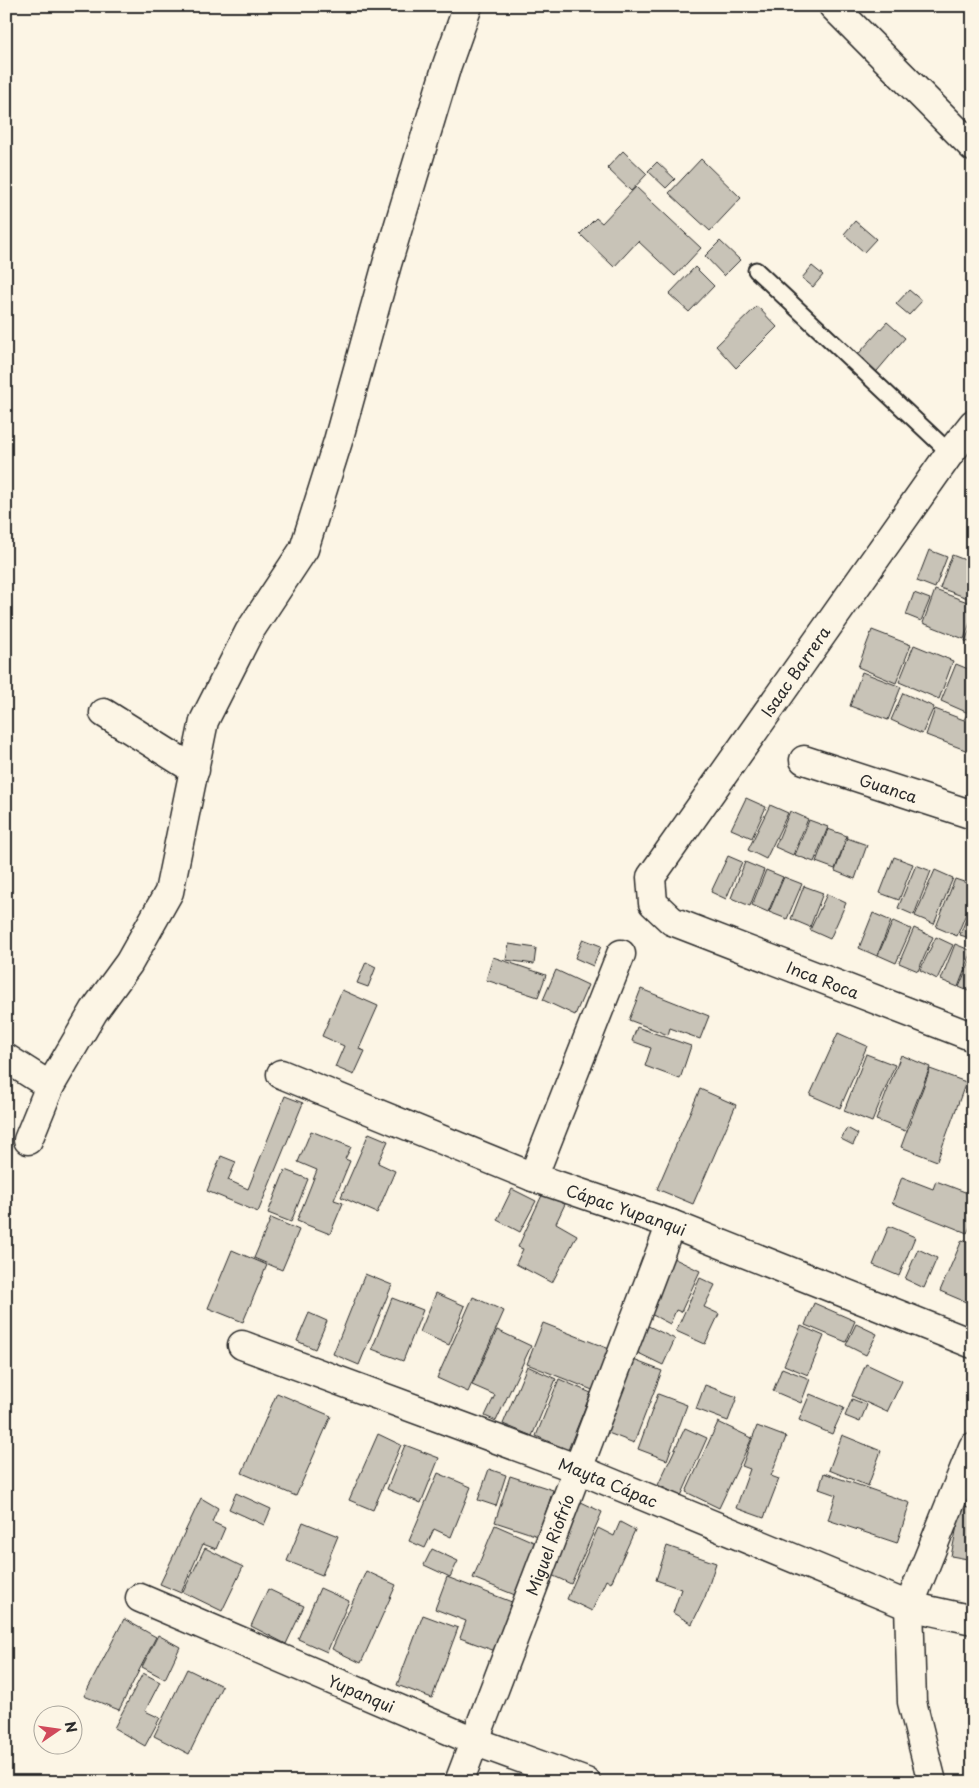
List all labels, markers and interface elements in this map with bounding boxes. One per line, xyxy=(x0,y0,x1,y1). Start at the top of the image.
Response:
street label: Isaac Barrera xyxy=(755,621,835,721)
street label: Guanca xyxy=(857,767,921,808)
street label: Inca Roca xyxy=(783,954,863,1004)
street label: Cápac Yupanqui xyxy=(563,1177,690,1241)
street label: Mayta Cápac xyxy=(555,1451,662,1513)
street label: Miguel Riofrío xyxy=(519,1490,579,1599)
street label: Yupanqui xyxy=(324,1668,399,1718)
north arrow xyxy=(32,1706,82,1756)
text: N xyxy=(60,1719,83,1735)

